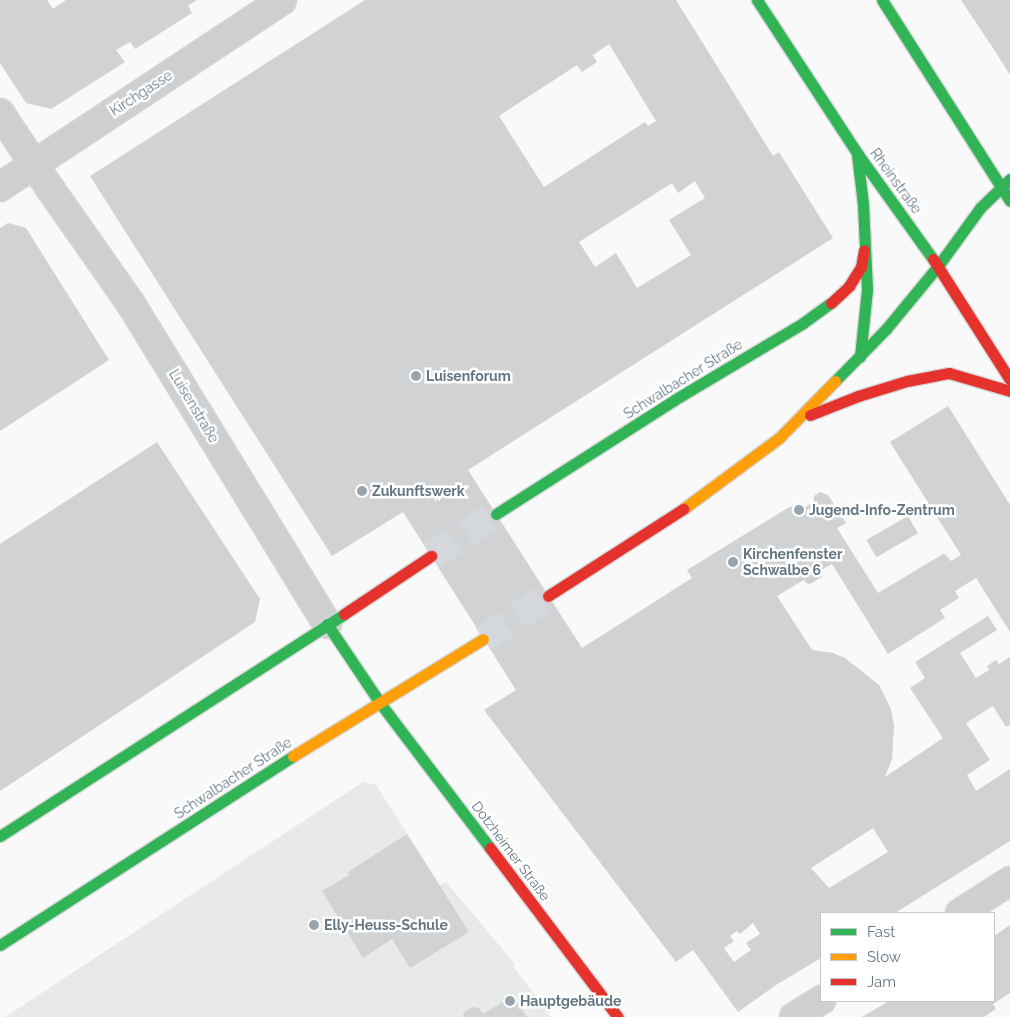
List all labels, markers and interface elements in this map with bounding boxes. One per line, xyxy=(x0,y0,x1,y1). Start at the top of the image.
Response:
street label: Kirchgasse xyxy=(107,67,175,119)
street label: Rheinstraße xyxy=(867,145,925,217)
street label: Schwalbacher Straße xyxy=(620,336,746,422)
street label: Luisenstraße xyxy=(166,366,222,446)
place label: Luisenforum xyxy=(426,368,511,384)
marker: Luisenforum xyxy=(410,370,422,382)
place label: Zukunftswerk xyxy=(372,483,465,499)
marker: Zukunftswerk xyxy=(356,485,368,497)
place label: Jugend-Info-Zentrum xyxy=(809,502,955,518)
marker: Jugend-Info-Zentrum xyxy=(793,504,805,516)
place label: Kirchenfenster Schwalbe 6 xyxy=(743,546,842,578)
marker: Kirchenfenster Schwalbe 6 xyxy=(727,556,739,568)
street label: Schwalbacher Straße xyxy=(171,734,295,822)
street label: Dotzheimer Straße xyxy=(468,798,554,904)
legend xyxy=(820,912,995,1002)
place label: Elly-Heuss-Schule xyxy=(324,917,448,933)
marker: Elly-Heuss-Schule xyxy=(308,919,320,931)
text: Fast xyxy=(867,923,895,941)
text: Slow xyxy=(867,948,901,966)
text: Jam xyxy=(867,973,896,991)
place label: Hauptgebäude xyxy=(520,993,621,1009)
marker: Hauptgebäude xyxy=(504,995,516,1007)

